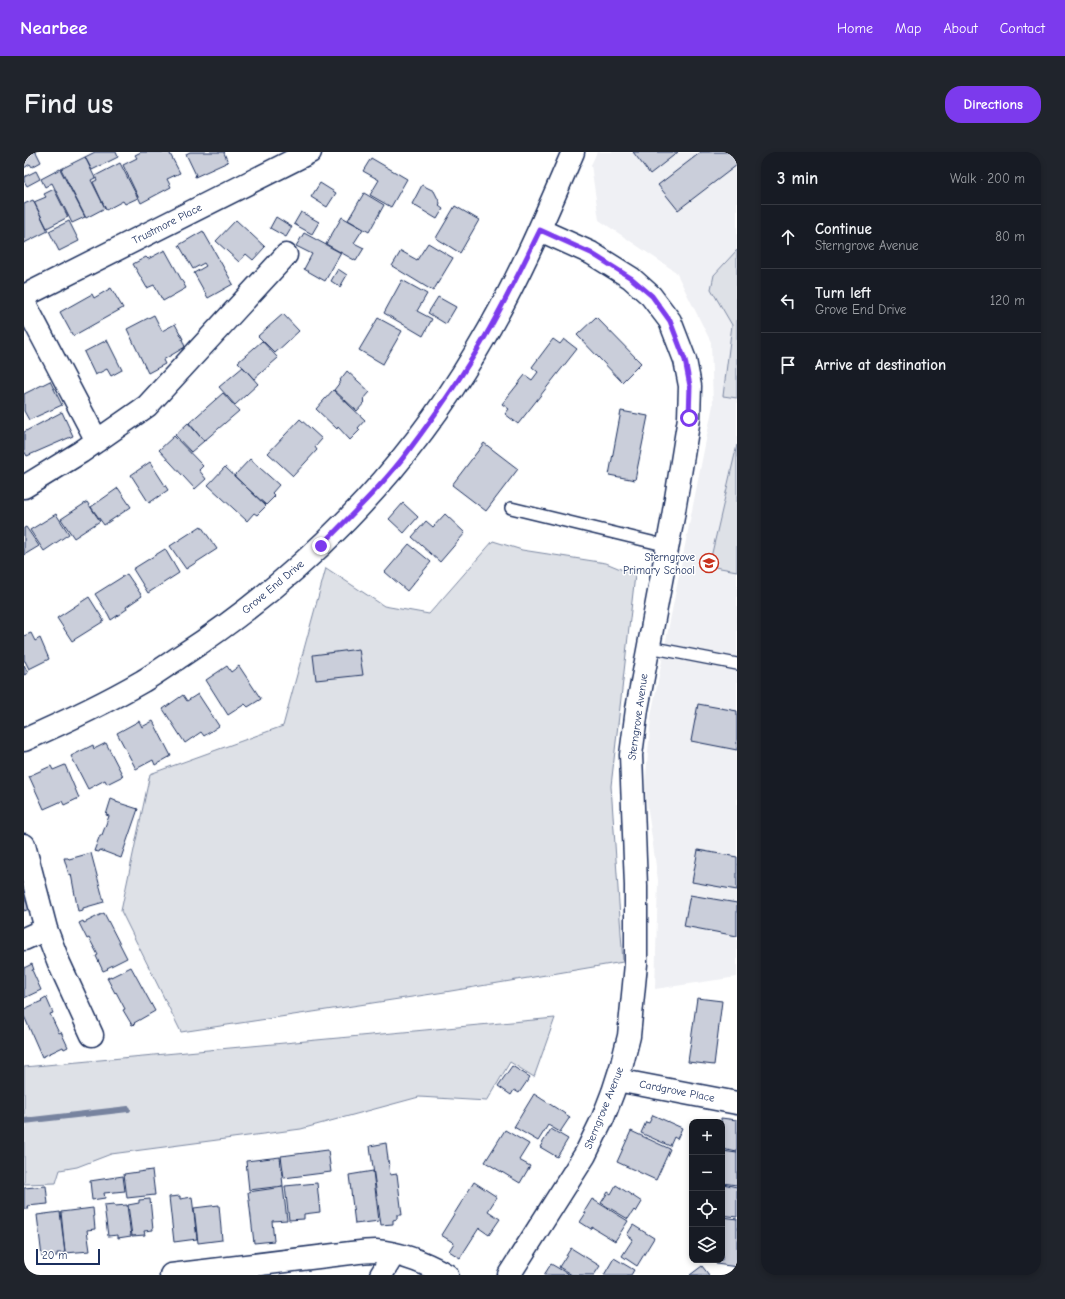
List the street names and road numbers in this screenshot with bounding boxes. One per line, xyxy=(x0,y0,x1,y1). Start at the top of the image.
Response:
street label: Trustmore Place xyxy=(130,201,205,247)
street label: Grove End Drive xyxy=(239,557,307,617)
street label: Sterngrove Avenue xyxy=(625,672,651,761)
street label: Sterngrove Avenue xyxy=(582,1064,627,1151)
street label: Cardgrove Place xyxy=(638,1077,716,1105)

